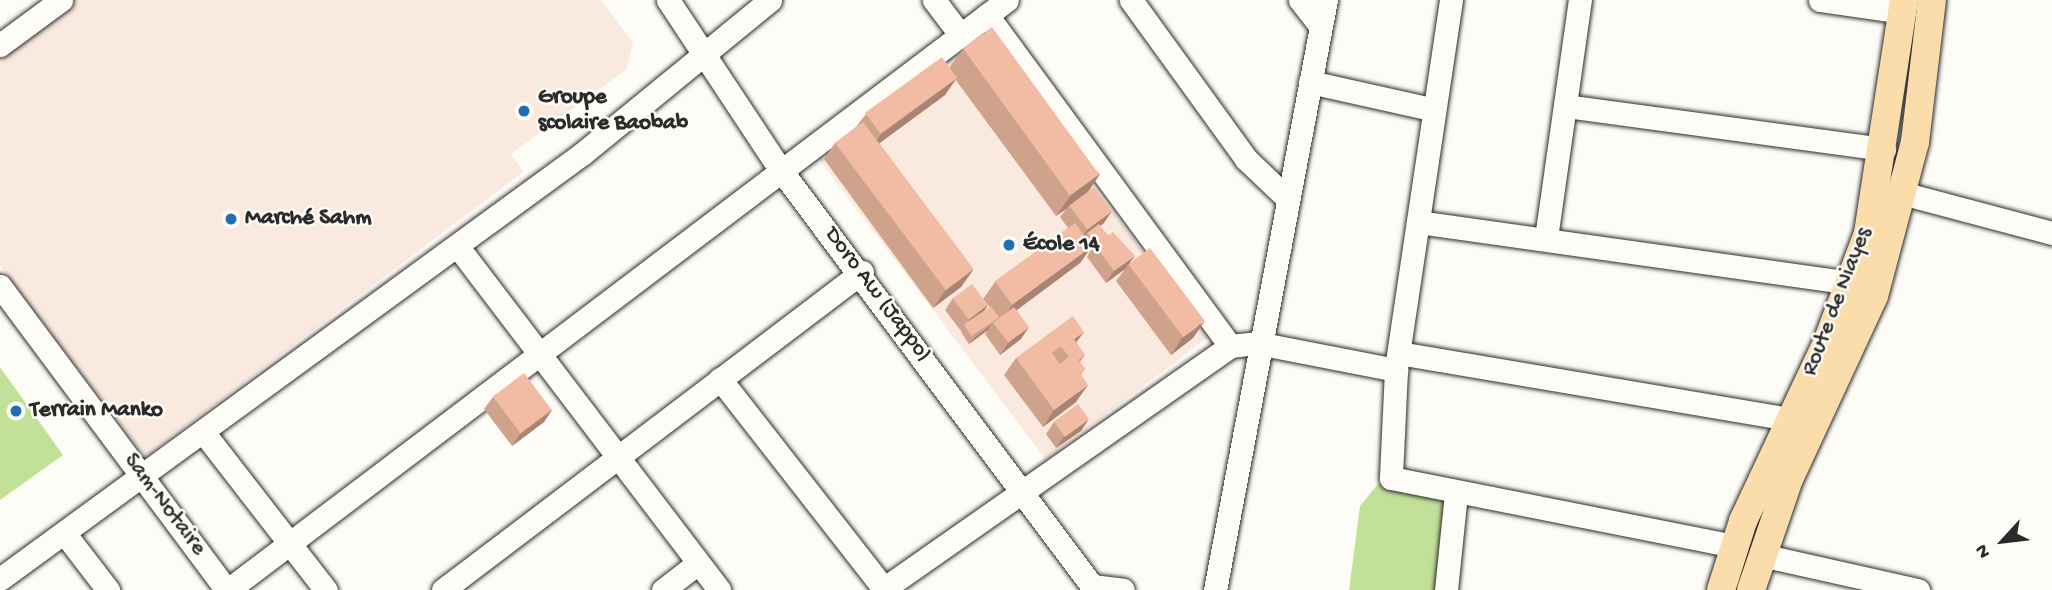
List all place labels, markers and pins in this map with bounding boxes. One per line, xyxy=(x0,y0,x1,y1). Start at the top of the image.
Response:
place label: Groupe scolaire Baobab xyxy=(538,84,688,138)
marker: Groupe scolaire Baobab xyxy=(516,103,532,119)
place label: Marché Sahm xyxy=(245,205,371,233)
marker: Marché Sahm xyxy=(223,211,239,227)
place label: École 14 xyxy=(1023,231,1100,259)
marker: École 14 xyxy=(1001,237,1017,253)
place label: Terrain Manko xyxy=(30,397,163,425)
marker: Terrain Manko xyxy=(8,403,24,419)

